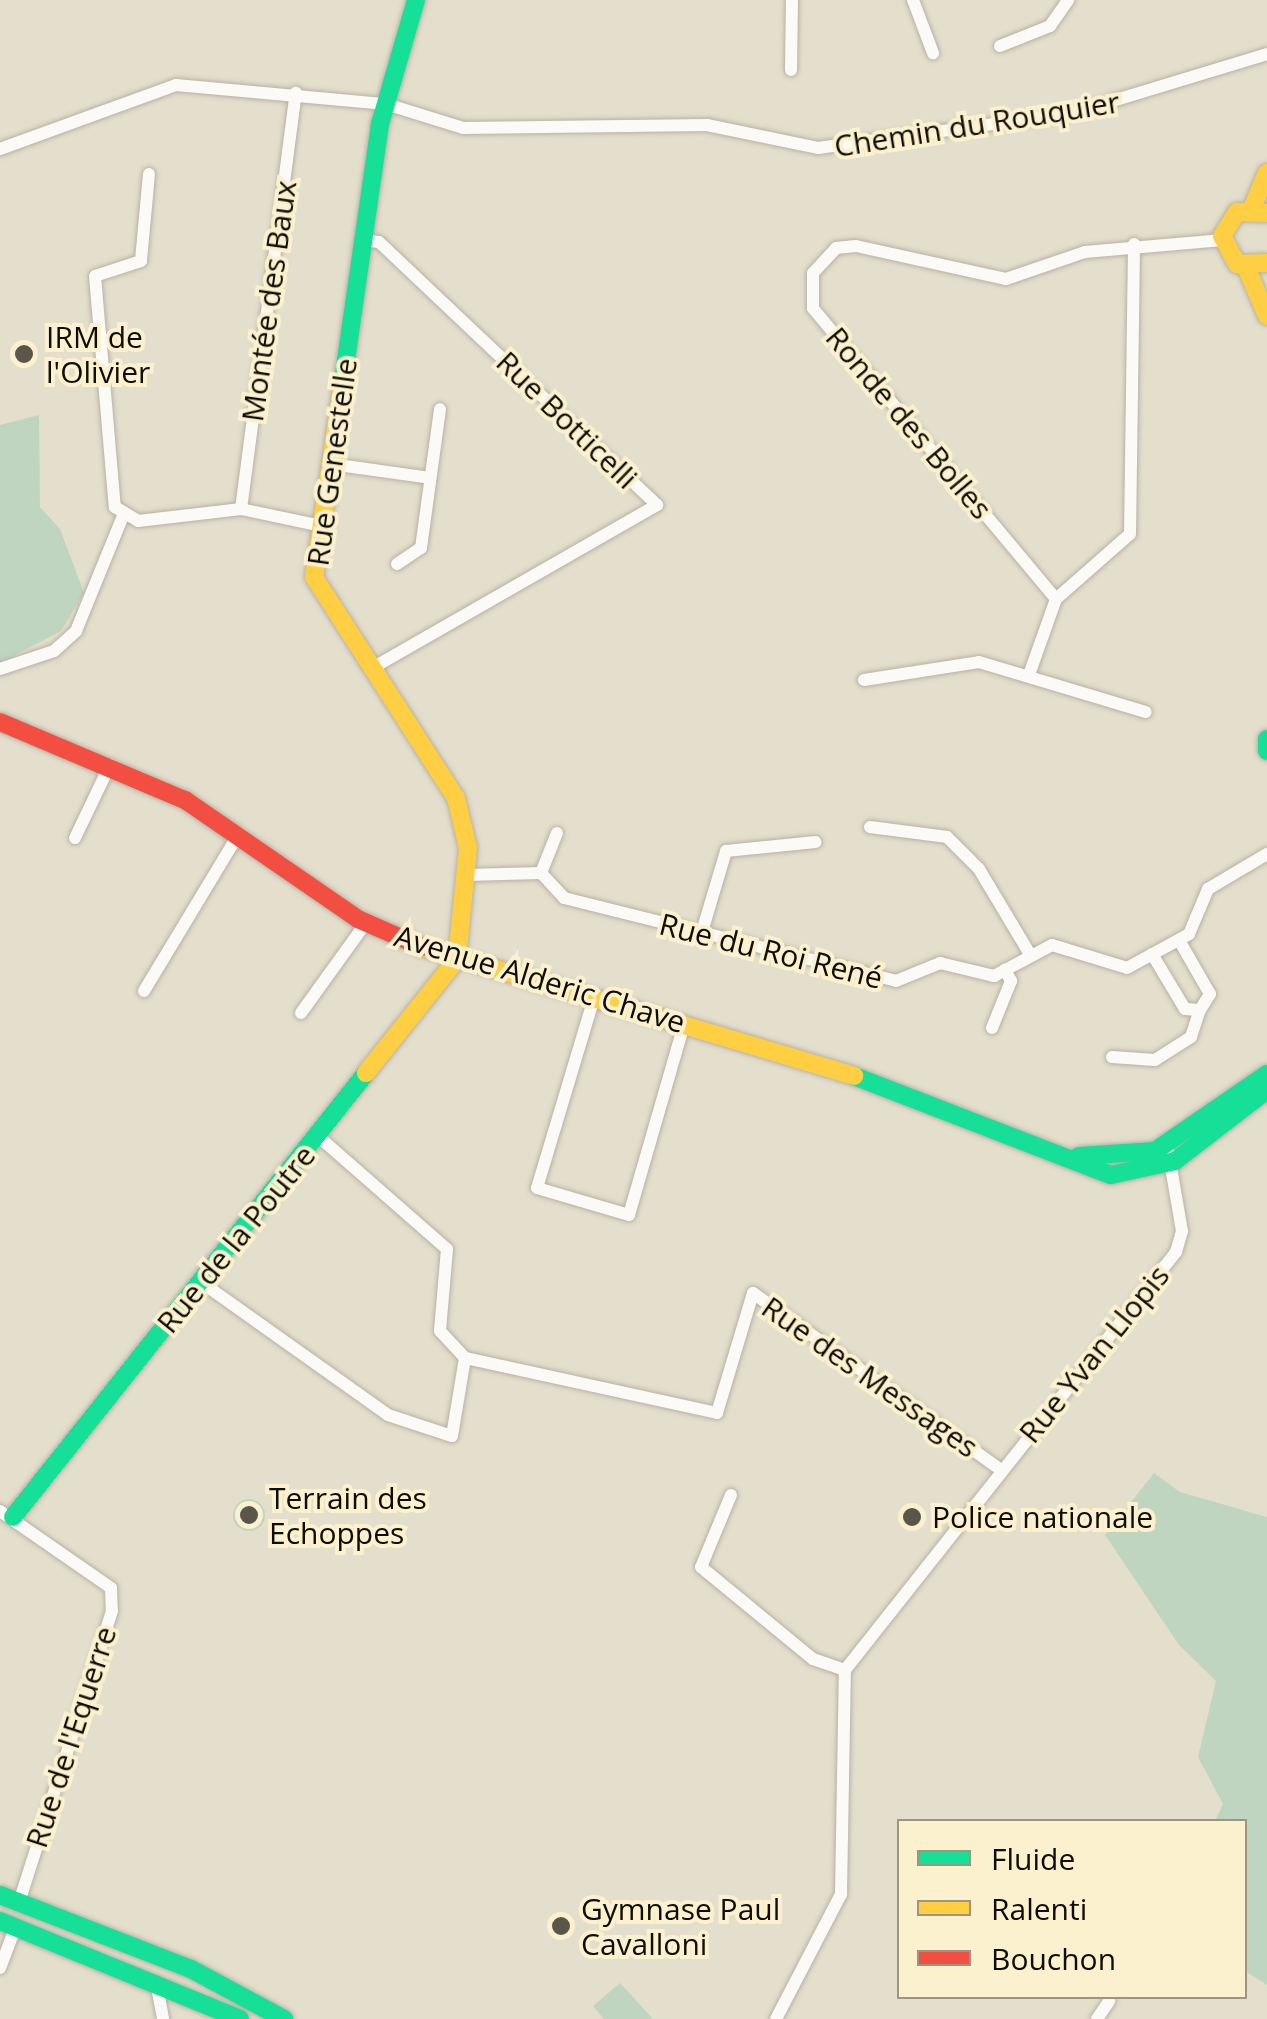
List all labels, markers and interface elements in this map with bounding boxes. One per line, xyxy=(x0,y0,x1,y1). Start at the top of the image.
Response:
street label: Chemin du Rouquier xyxy=(832,84,1122,164)
street label: Montée des Baux xyxy=(234,178,304,424)
place label: IRM de l'Olivier xyxy=(46,319,150,390)
street label: Ronde des Bolles xyxy=(818,320,1000,526)
marker: IRM de l'Olivier xyxy=(11,341,37,367)
street label: Rue Botticelli xyxy=(489,344,645,496)
street label: Rue Genestelle xyxy=(300,356,364,568)
street label: Rue du Roi René xyxy=(656,906,886,996)
street label: Avenue Alderic Chave xyxy=(390,918,690,1040)
street label: Rue de la Poutre xyxy=(149,1138,323,1340)
street label: Rue Yvan Llopis xyxy=(1012,1258,1176,1450)
street label: Rue des Messages xyxy=(755,1289,985,1465)
place label: Terrain des Echoppes xyxy=(269,1480,427,1550)
place label: Police nationale xyxy=(932,1499,1153,1535)
marker: Terrain des Echoppes xyxy=(238,1504,260,1526)
marker: Police nationale xyxy=(901,1506,923,1528)
street label: Rue de l'Equerre xyxy=(18,1622,124,1852)
legend xyxy=(897,1819,1247,1999)
text: Fluide xyxy=(991,1838,1075,1879)
text: Ralenti xyxy=(991,1888,1087,1929)
place label: Gymnase Paul Cavalloni xyxy=(581,1891,780,1962)
marker: Gymnase Paul Cavalloni xyxy=(550,1915,572,1937)
text: Bouchon xyxy=(991,1938,1116,1979)

